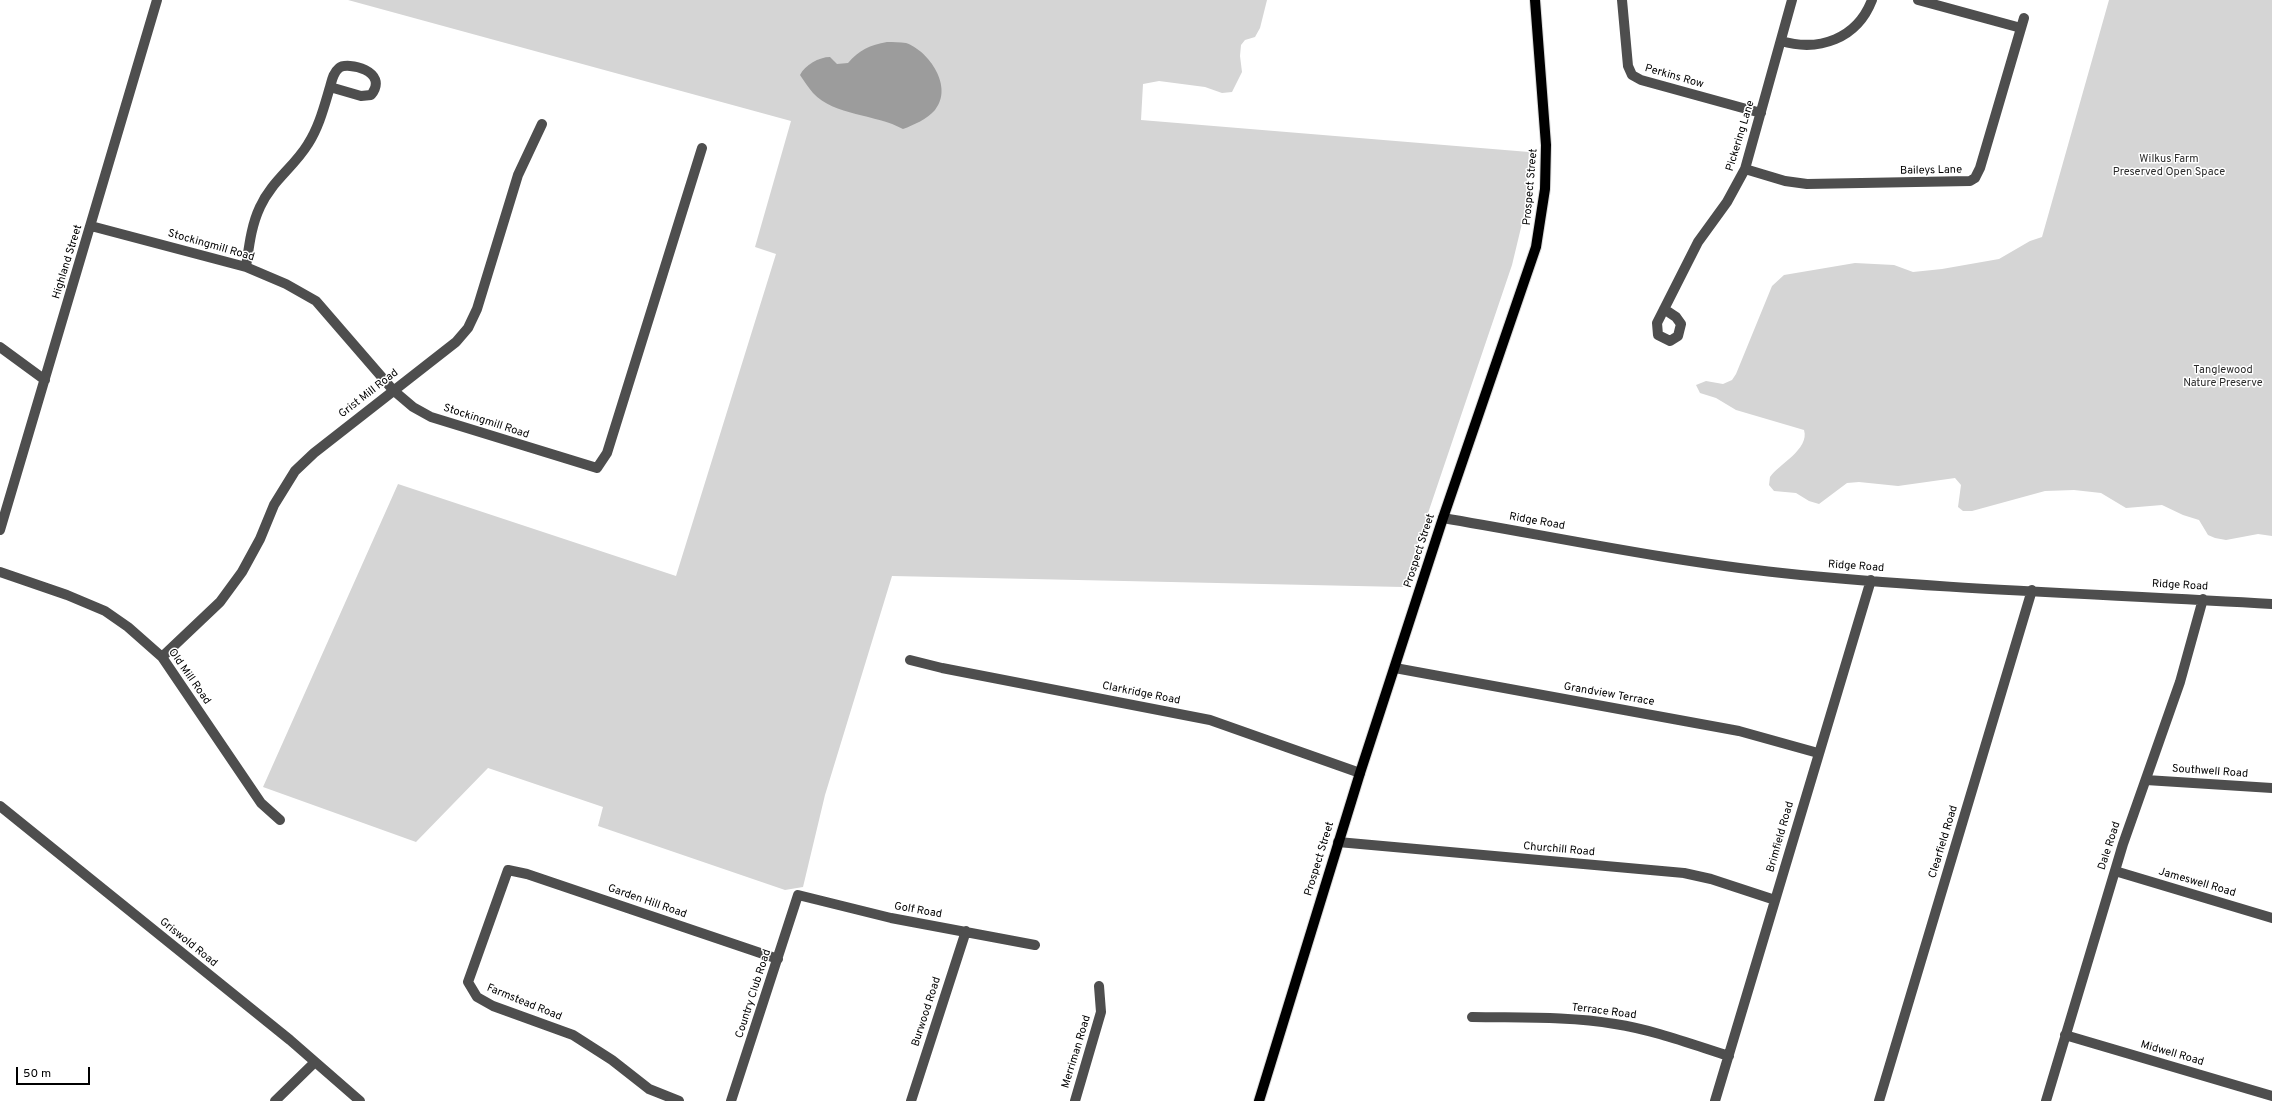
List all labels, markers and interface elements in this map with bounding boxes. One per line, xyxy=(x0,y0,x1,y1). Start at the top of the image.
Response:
street label: Perkins Row xyxy=(1643,62,1705,92)
street label: Pickering Lane xyxy=(1724,99,1758,173)
street label: Prospect Street xyxy=(1521,148,1541,226)
park label: Wilkus Farm Preserved Open Space xyxy=(2113,153,2225,179)
street label: Baileys Lane xyxy=(1900,164,1962,178)
street label: Highland Street xyxy=(50,223,86,301)
street label: Stockingmill Road xyxy=(166,227,256,265)
park label: Tanglewood Nature Preserve xyxy=(2183,364,2263,390)
street label: Grist Mill Road xyxy=(337,367,401,421)
street label: Stockingmill Road xyxy=(441,402,531,442)
street label: Ridge Road xyxy=(1508,511,1566,533)
street label: Prospect Street xyxy=(1402,512,1438,590)
street label: Ridge Road xyxy=(1827,558,1885,576)
street label: Ridge Road xyxy=(2151,578,2209,594)
street label: Old Mill Road xyxy=(165,647,213,707)
street label: Clarkridge Road xyxy=(1101,680,1181,708)
street label: Grandview Terrace xyxy=(1563,681,1655,709)
street label: Southwell Road xyxy=(2172,763,2248,781)
street label: Brimfield Road xyxy=(1765,800,1797,874)
street label: Clearfield Road xyxy=(1927,804,1961,880)
street label: Prospect Street xyxy=(1302,820,1338,898)
street label: Dale Road xyxy=(2096,820,2124,872)
street label: Churchill Road xyxy=(1523,840,1595,860)
street label: Jameswell Road xyxy=(2157,866,2237,900)
street label: Garden Hill Road xyxy=(606,882,688,922)
street label: Golf Road xyxy=(893,900,943,922)
street label: Griswold Road xyxy=(156,916,220,970)
street label: Country Club Road xyxy=(733,948,775,1040)
street label: Burwood Road xyxy=(910,976,944,1048)
street label: Farmstead Road xyxy=(484,982,564,1024)
street label: Terrace Road xyxy=(1571,1001,1637,1023)
street label: Merriman Road xyxy=(1060,1014,1094,1090)
street label: Midwell Road xyxy=(2139,1039,2205,1069)
scale bar xyxy=(18,1059,92,1085)
text: 50 m xyxy=(23,1066,51,1082)

